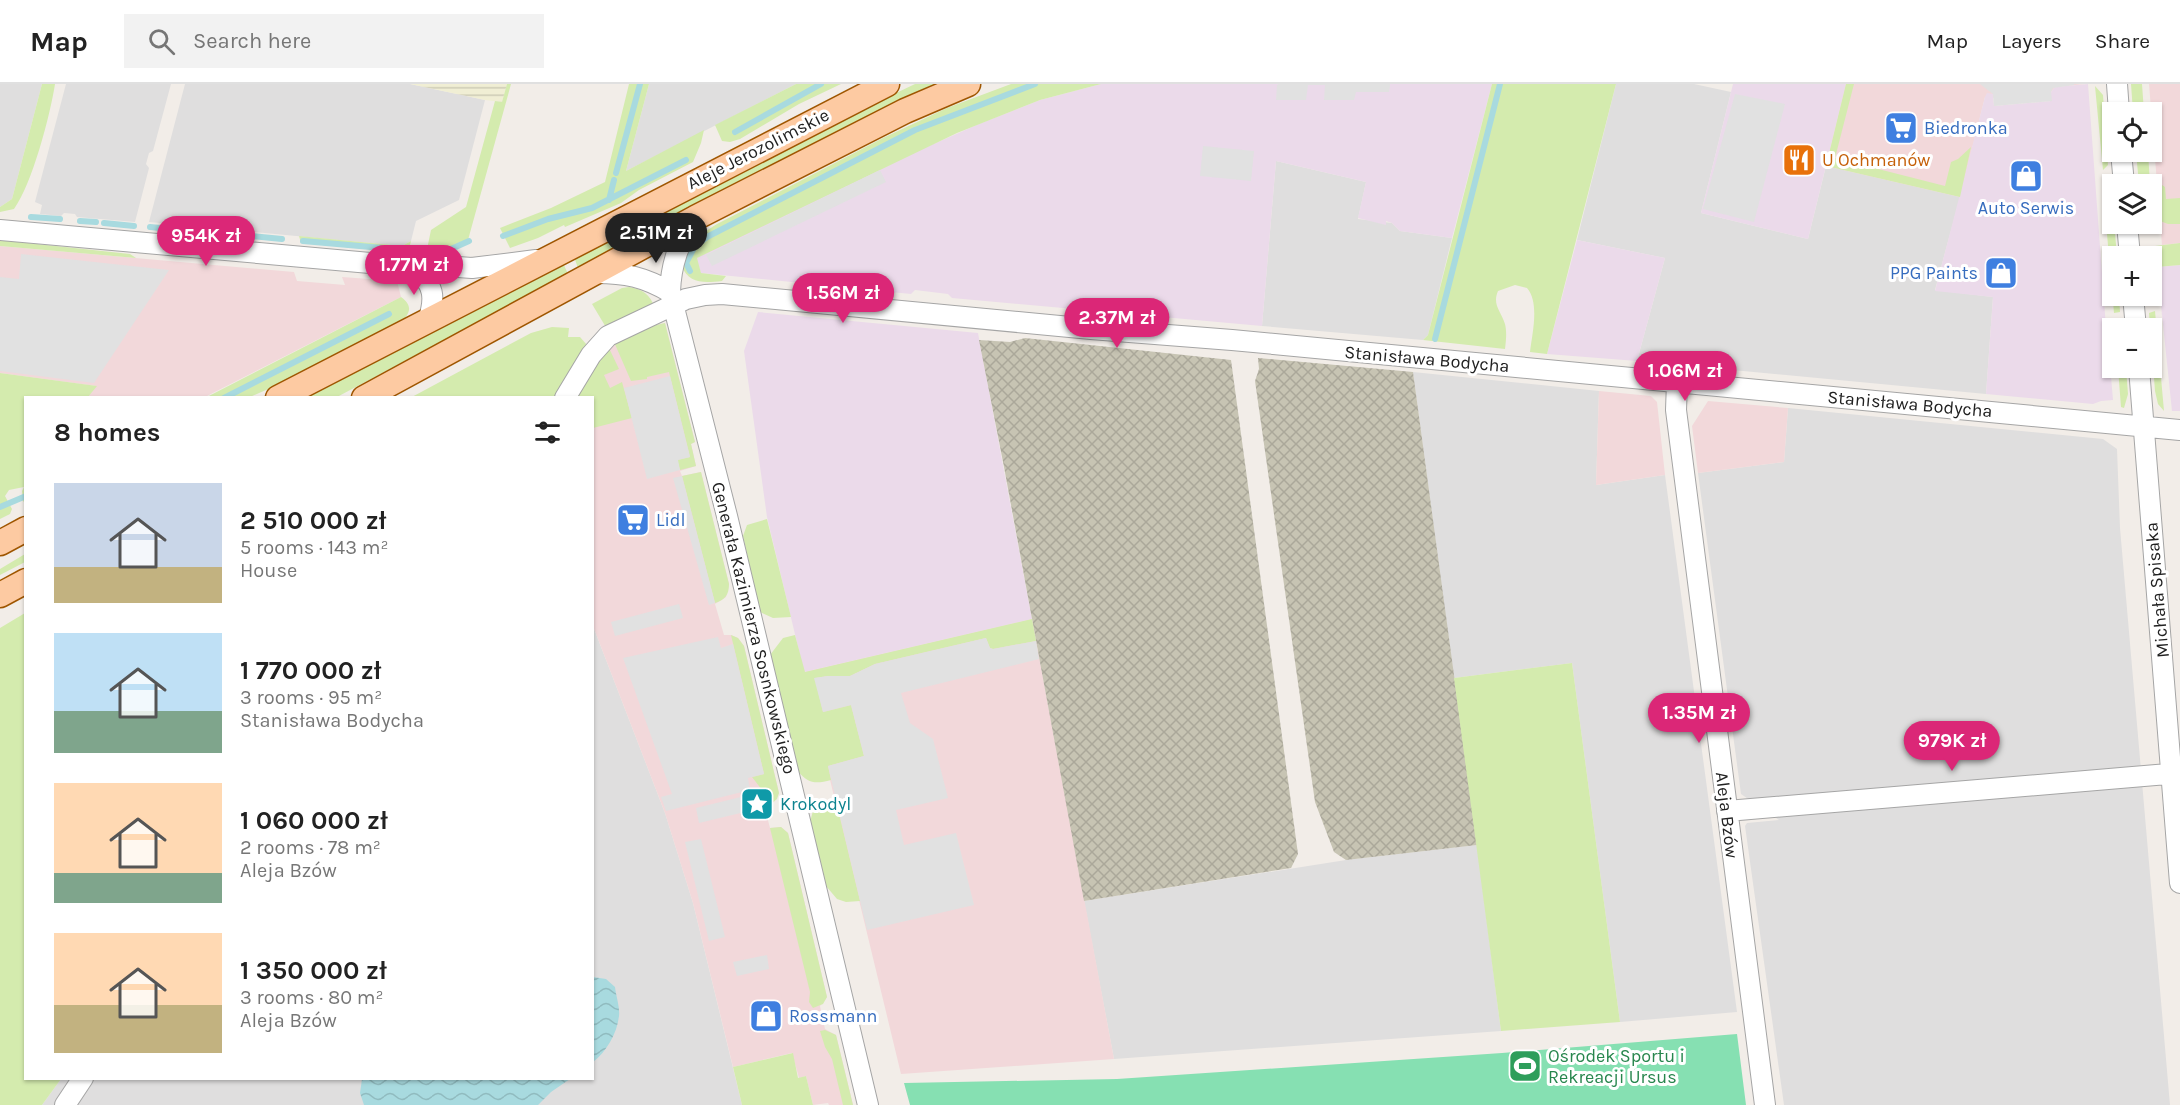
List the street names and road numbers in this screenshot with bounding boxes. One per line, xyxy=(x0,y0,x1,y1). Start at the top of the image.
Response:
street label: Aleje Jerozolimskie xyxy=(683,104,833,194)
street label: Stanisława Bodycha xyxy=(1344,341,1510,377)
street label: Stanisława Bodycha xyxy=(1827,386,1993,422)
street label: Generała Kazimierza Sosnkowskiego xyxy=(707,480,801,776)
street label: Michała Spisaka xyxy=(2140,521,2174,659)
street label: Aleja Bzów xyxy=(1711,770,1743,860)

